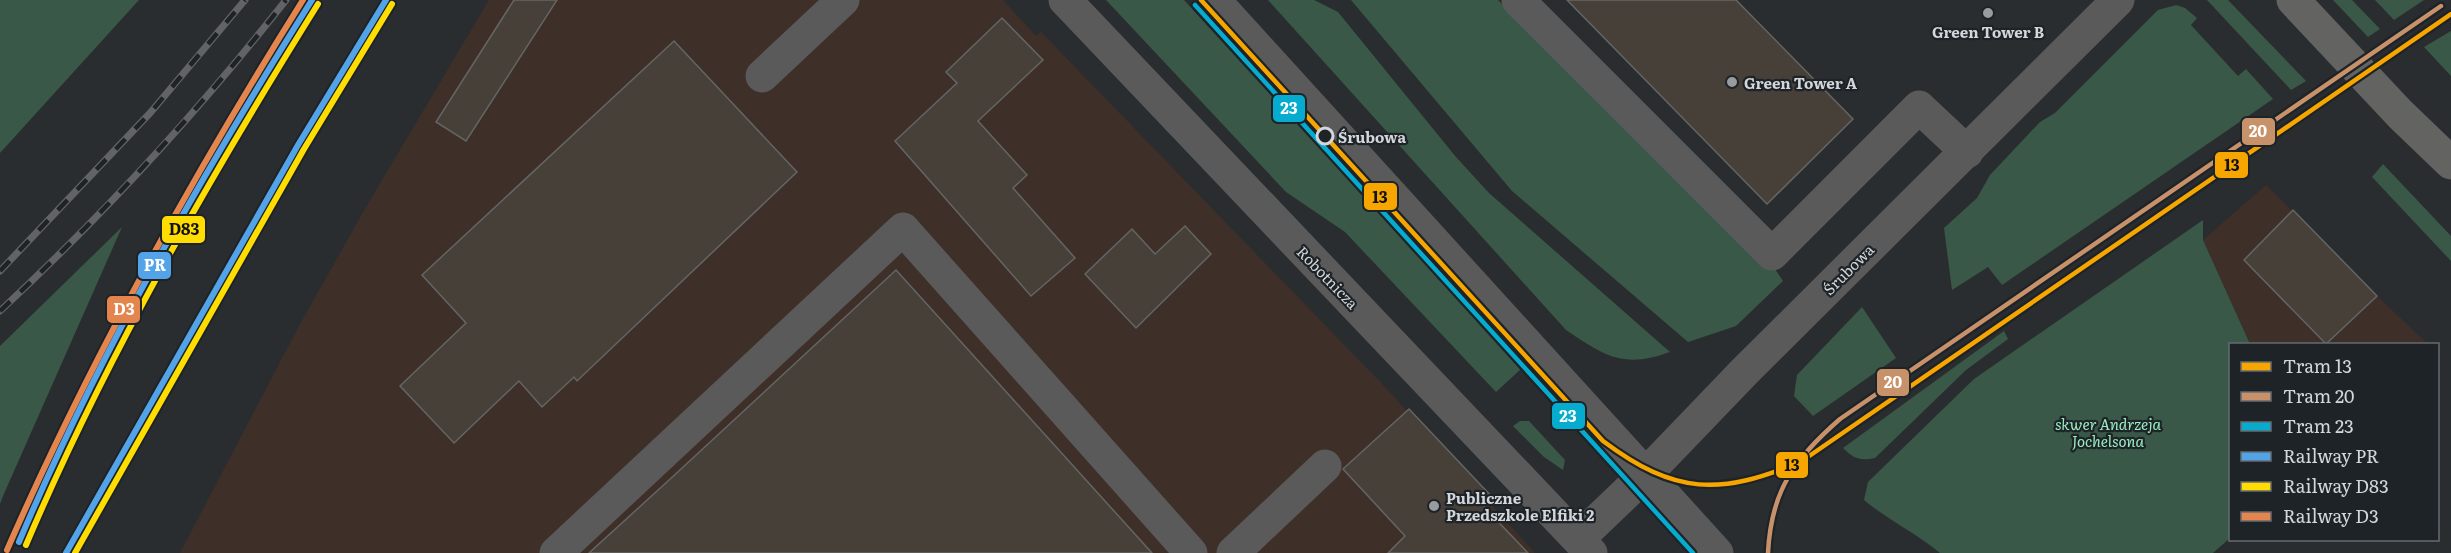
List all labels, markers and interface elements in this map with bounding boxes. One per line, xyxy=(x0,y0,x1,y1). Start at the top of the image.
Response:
marker: Green Tower B xyxy=(1981,6,1995,20)
place label: Green Tower B xyxy=(1932,20,2044,43)
place label: Green Tower A xyxy=(1744,71,1858,94)
marker: Green Tower A xyxy=(1725,75,1739,89)
line badge: 23 xyxy=(1272,94,1306,123)
text: 23 xyxy=(1280,95,1298,119)
line badge: 20 xyxy=(2241,117,2276,146)
text: 20 xyxy=(2249,118,2267,142)
place label: Śrubowa xyxy=(1338,125,1406,148)
marker: Śrubowa xyxy=(1316,127,1334,145)
line badge: 13 xyxy=(2214,151,2249,179)
text: 13 xyxy=(2224,152,2240,176)
line badge: 13 xyxy=(1363,182,1398,211)
text: 13 xyxy=(1372,184,1388,208)
line badge: D83 xyxy=(161,215,206,244)
text: D83 xyxy=(169,216,199,240)
street label: Śrubowa xyxy=(1817,238,1879,300)
street label: Robotnicza xyxy=(1292,240,1365,314)
line badge: PR xyxy=(137,251,172,280)
text: PR xyxy=(144,252,166,276)
line badge: D3 xyxy=(106,295,141,324)
text: D3 xyxy=(113,296,135,320)
legend xyxy=(2229,343,2439,541)
text: Tram 13 xyxy=(2283,352,2352,379)
line badge: 20 xyxy=(1876,368,1910,397)
text: 20 xyxy=(1884,369,1902,393)
text: Tram 20 xyxy=(2283,382,2354,409)
line badge: 23 xyxy=(1551,402,1586,430)
text: 23 xyxy=(1559,403,1577,427)
park label: skwer Andrzeja Jochelsona xyxy=(2055,412,2161,452)
text: Tram 23 xyxy=(2283,412,2354,439)
text: Railway PR xyxy=(2283,442,2379,469)
line badge: 13 xyxy=(1775,451,1809,479)
text: 13 xyxy=(1784,452,1800,476)
text: Railway D83 xyxy=(2283,472,2389,499)
place label: Publiczne Przedszkole Elfiki 2 xyxy=(1446,486,1594,526)
marker: Publiczne Przedszkole Elfiki 2 xyxy=(1427,499,1441,513)
text: Railway D3 xyxy=(2283,502,2379,529)

